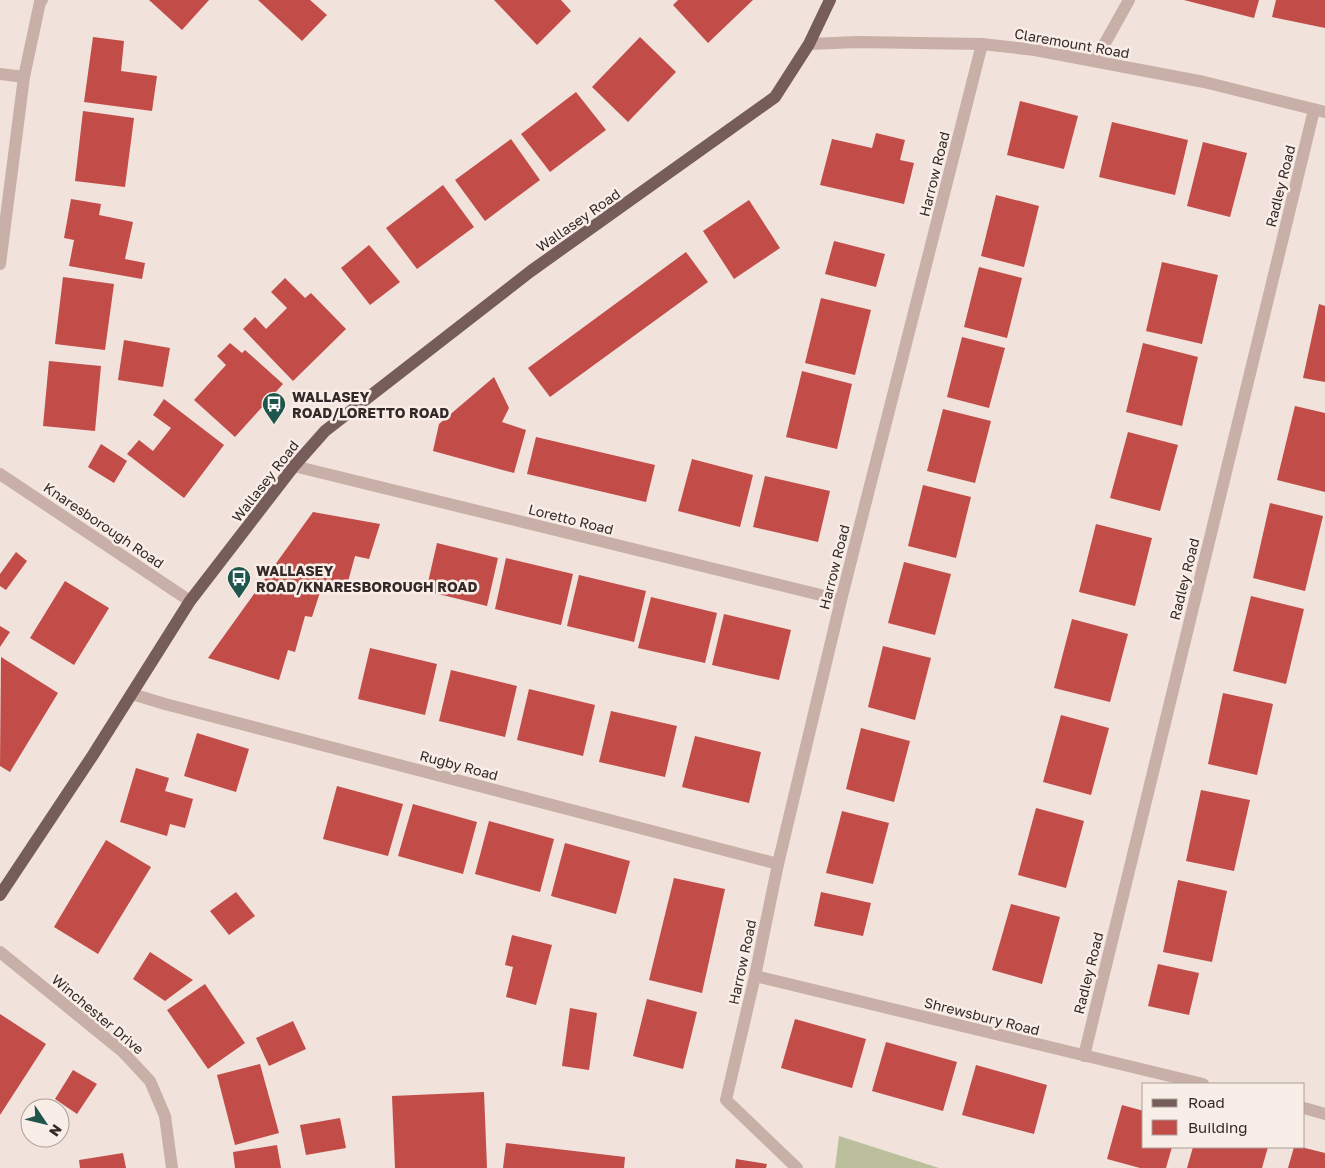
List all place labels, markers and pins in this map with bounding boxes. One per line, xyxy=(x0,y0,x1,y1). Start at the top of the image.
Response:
place label: WALLASEY ROAD/LORETTO ROAD xyxy=(292,388,449,421)
bus stop icon: WALLASEY ROAD/LORETTO ROAD xyxy=(261,391,287,425)
place label: WALLASEY ROAD/KNARESBOROUGH ROAD xyxy=(256,562,477,595)
bus stop icon: WALLASEY ROAD/KNARESBOROUGH ROAD xyxy=(226,565,252,599)

